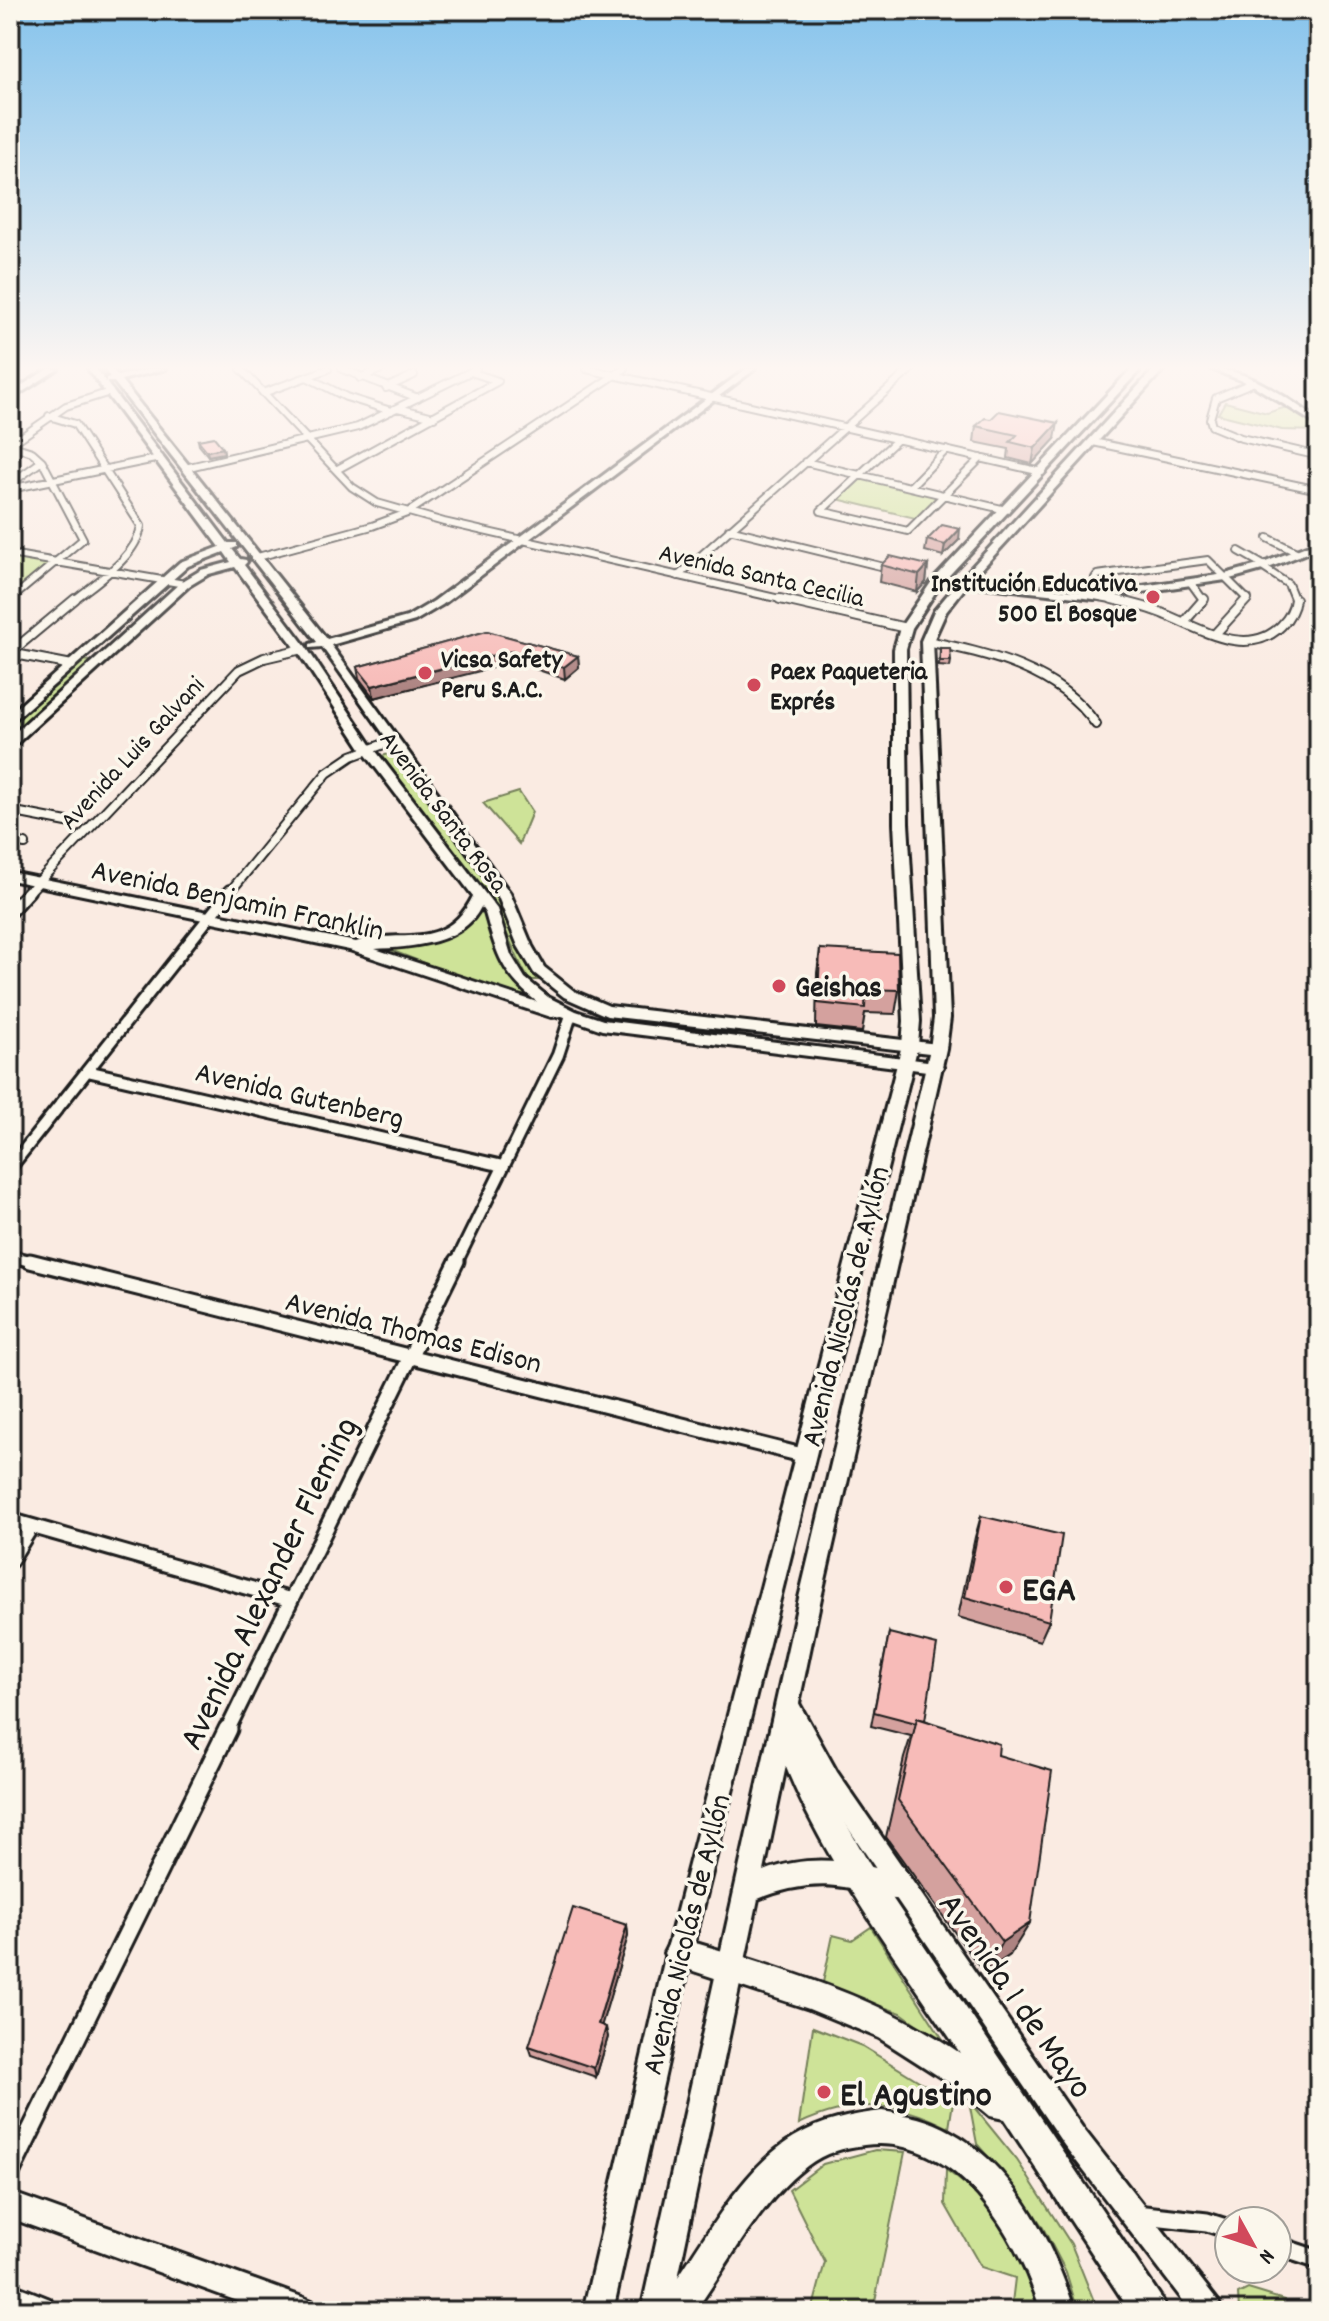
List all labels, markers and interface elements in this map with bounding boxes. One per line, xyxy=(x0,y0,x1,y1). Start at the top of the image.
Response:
street label: Avenida Santa Cecilia xyxy=(655,536,868,619)
place label: Institución Educativa 500 El Bosque xyxy=(931,567,1138,634)
marker: Institución Educativa 500 El Bosque xyxy=(1144,588,1162,606)
place label: Vicsa Safety Peru S.A.C. xyxy=(441,643,564,710)
place label: Paex Paqueteria Exprés xyxy=(770,655,928,722)
marker: Vicsa Safety Peru S.A.C. xyxy=(416,664,434,682)
street label: Avenida Luis Galvani xyxy=(52,669,215,840)
marker: Paex Paqueteria Exprés xyxy=(745,676,763,694)
street label: Avenida Santa Rosa xyxy=(369,724,516,902)
street label: Avenida Benjamin Franklin xyxy=(87,851,387,955)
place label: Geishas xyxy=(795,969,882,1012)
marker: Geishas xyxy=(770,977,788,995)
street label: Avenida Gutenberg xyxy=(190,1053,408,1143)
street label: Avenida Nicolás de Ayllón xyxy=(793,1162,904,1452)
street label: Avenida Thomas Edison xyxy=(280,1283,546,1388)
street label: Avenida Alexander Fleming xyxy=(168,1409,375,1760)
place label: EGA xyxy=(1022,1567,1076,1619)
marker: EGA xyxy=(997,1578,1015,1596)
street label: Avenida Nicolás de Ayllón xyxy=(634,1790,745,2080)
street label: Avenida 1 de Mayo xyxy=(923,1884,1104,2111)
place label: El Agustino xyxy=(840,2072,992,2124)
marker: El Agustino xyxy=(815,2083,833,2101)
north arrow xyxy=(1213,2205,1293,2285)
text: N xyxy=(1250,2241,1281,2270)

